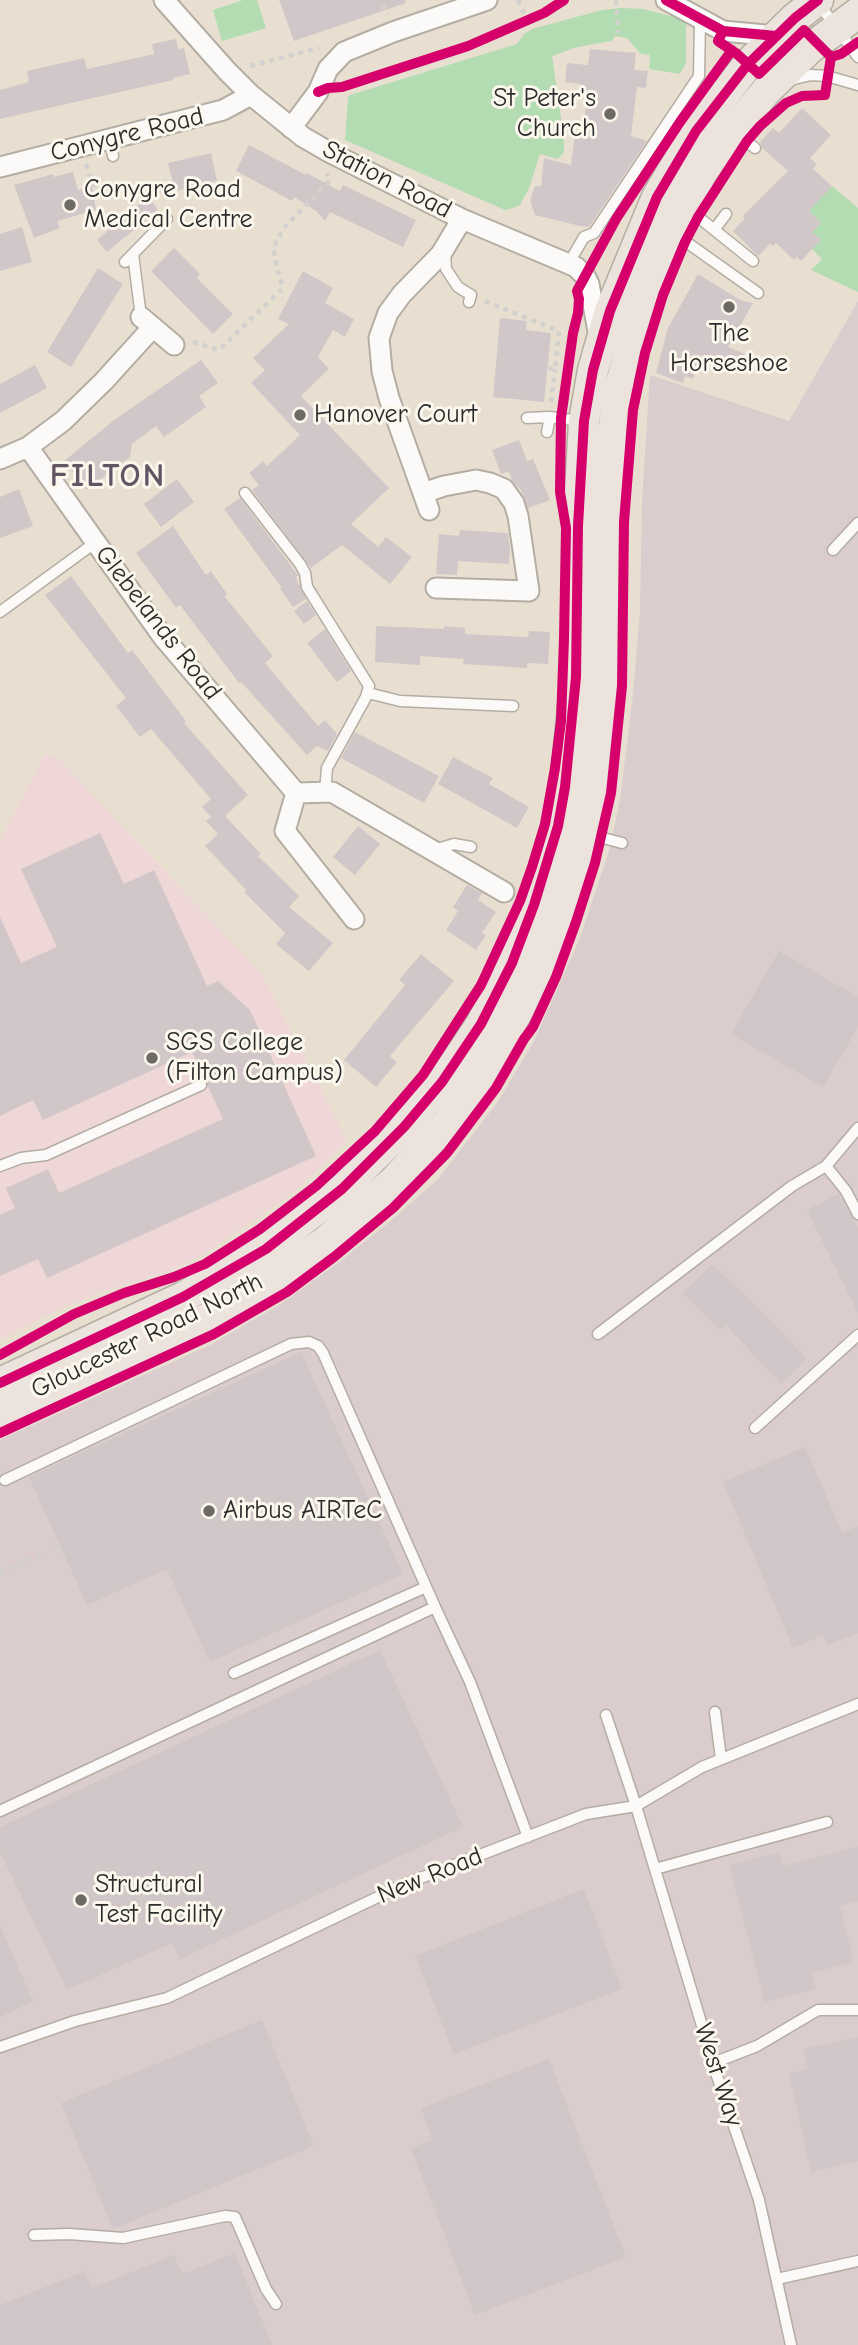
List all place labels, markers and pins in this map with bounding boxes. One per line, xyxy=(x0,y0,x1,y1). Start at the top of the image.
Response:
place label: St Peter's Church xyxy=(493,83,596,144)
marker: St Peter's Church xyxy=(602,106,618,122)
place label: Conygre Road Medical Centre xyxy=(84,174,252,235)
marker: Conygre Road Medical Centre xyxy=(62,197,78,213)
marker: The Horseshoe xyxy=(721,299,737,315)
place label: The Horseshoe xyxy=(670,318,788,380)
place label: Hanover Court xyxy=(314,399,477,431)
marker: Hanover Court xyxy=(292,407,308,423)
place label: SGS College (Filton Campus) xyxy=(166,1027,343,1088)
marker: SGS College (Filton Campus) xyxy=(144,1050,160,1066)
place label: Airbus AIRTeC xyxy=(223,1495,382,1527)
marker: Airbus AIRTeC xyxy=(201,1503,217,1519)
place label: Structural Test Facility xyxy=(95,1869,222,1930)
marker: Structural Test Facility xyxy=(73,1892,89,1908)

